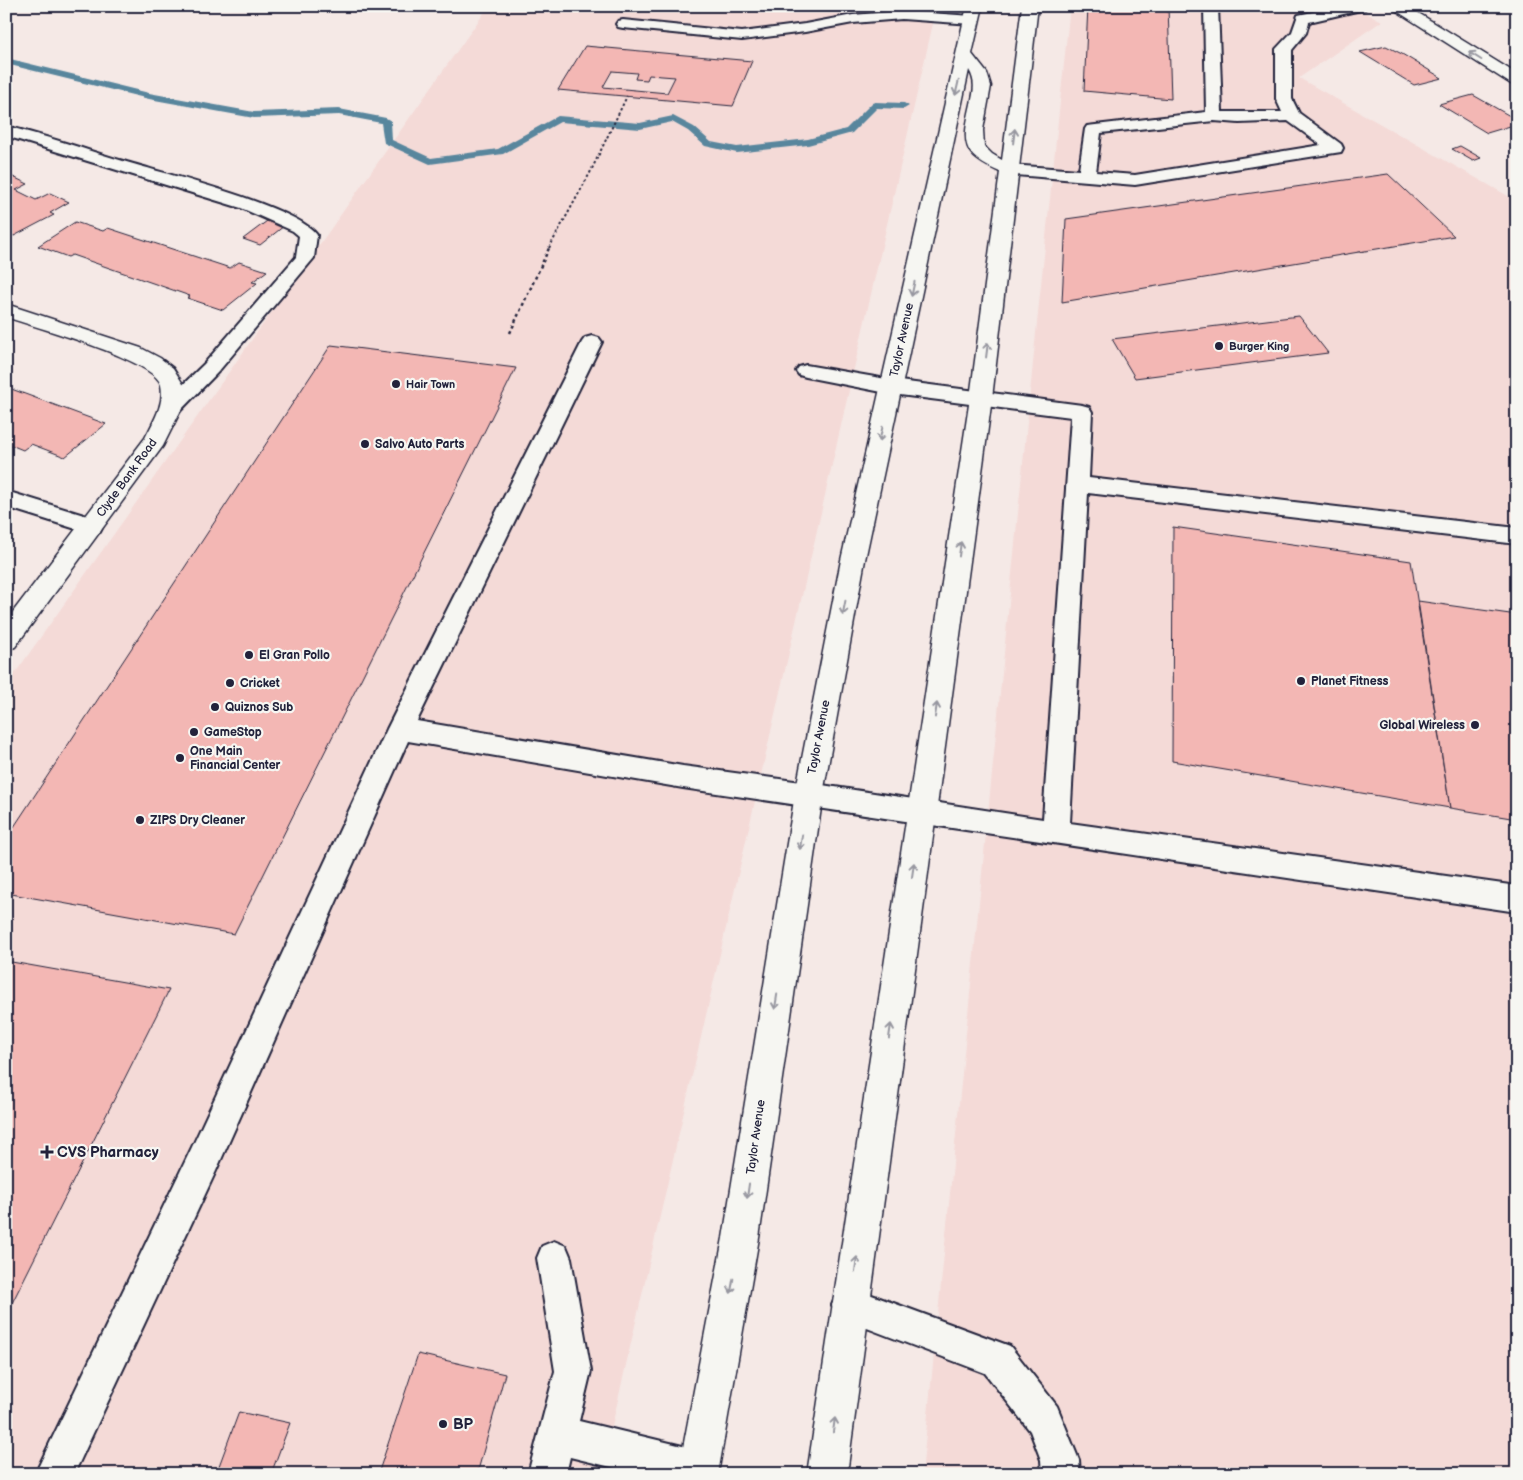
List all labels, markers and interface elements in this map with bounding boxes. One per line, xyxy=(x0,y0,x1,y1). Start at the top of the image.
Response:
one-way arrow xyxy=(1468,51,1482,61)
one-way arrow xyxy=(952,80,961,96)
one-way arrow xyxy=(1009,129,1019,145)
one-way arrow xyxy=(908,280,917,296)
street label: Taylor Avenue xyxy=(887,302,917,378)
marker: Burger King xyxy=(1213,340,1225,352)
place label: Burger King xyxy=(1229,340,1289,353)
one-way arrow xyxy=(982,342,992,358)
marker: Hair Town xyxy=(390,378,402,390)
place label: Hair Town xyxy=(406,378,455,391)
one-way arrow xyxy=(876,426,885,442)
street label: Clyde Bank Road xyxy=(93,436,161,520)
place label: Salvo Auto Parts xyxy=(375,437,464,452)
marker: Salvo Auto Parts xyxy=(359,438,371,450)
one-way arrow xyxy=(955,541,965,557)
one-way arrow xyxy=(839,600,848,616)
place label: El Gran Pollo xyxy=(259,648,330,663)
marker: El Gran Pollo xyxy=(243,649,255,661)
place label: Planet Fitness xyxy=(1311,674,1389,689)
marker: Planet Fitness xyxy=(1295,675,1307,687)
place label: Cricket xyxy=(240,676,280,691)
marker: Cricket xyxy=(224,677,236,689)
street label: Taylor Avenue xyxy=(804,699,834,775)
place label: Quiznos Sub xyxy=(225,700,293,715)
marker: Quiznos Sub xyxy=(209,701,221,713)
one-way arrow xyxy=(932,702,942,718)
place label: Global Wireless xyxy=(1379,718,1465,733)
marker: Global Wireless xyxy=(1469,719,1481,731)
place label: GameStop xyxy=(204,725,262,740)
marker: GameStop xyxy=(188,726,200,738)
place label: One Main Financial Center xyxy=(190,744,281,773)
marker: One Main Financial Center xyxy=(174,752,186,764)
place label: ZIPS Dry Cleaner xyxy=(150,813,245,828)
marker: ZIPS Dry Cleaner xyxy=(134,814,146,826)
one-way arrow xyxy=(796,833,806,849)
one-way arrow xyxy=(908,863,918,879)
one-way arrow xyxy=(770,994,780,1010)
one-way arrow xyxy=(885,1024,895,1040)
street label: Taylor Avenue xyxy=(743,1099,769,1175)
place label: CVS Pharmacy xyxy=(57,1143,159,1162)
marker: CVS Pharmacy xyxy=(41,1146,53,1158)
one-way arrow xyxy=(742,1183,752,1199)
one-way arrow xyxy=(851,1257,861,1273)
one-way arrow xyxy=(727,1278,737,1294)
place label: BP xyxy=(453,1415,474,1434)
marker: BP xyxy=(437,1418,449,1430)
one-way arrow xyxy=(829,1418,839,1434)

